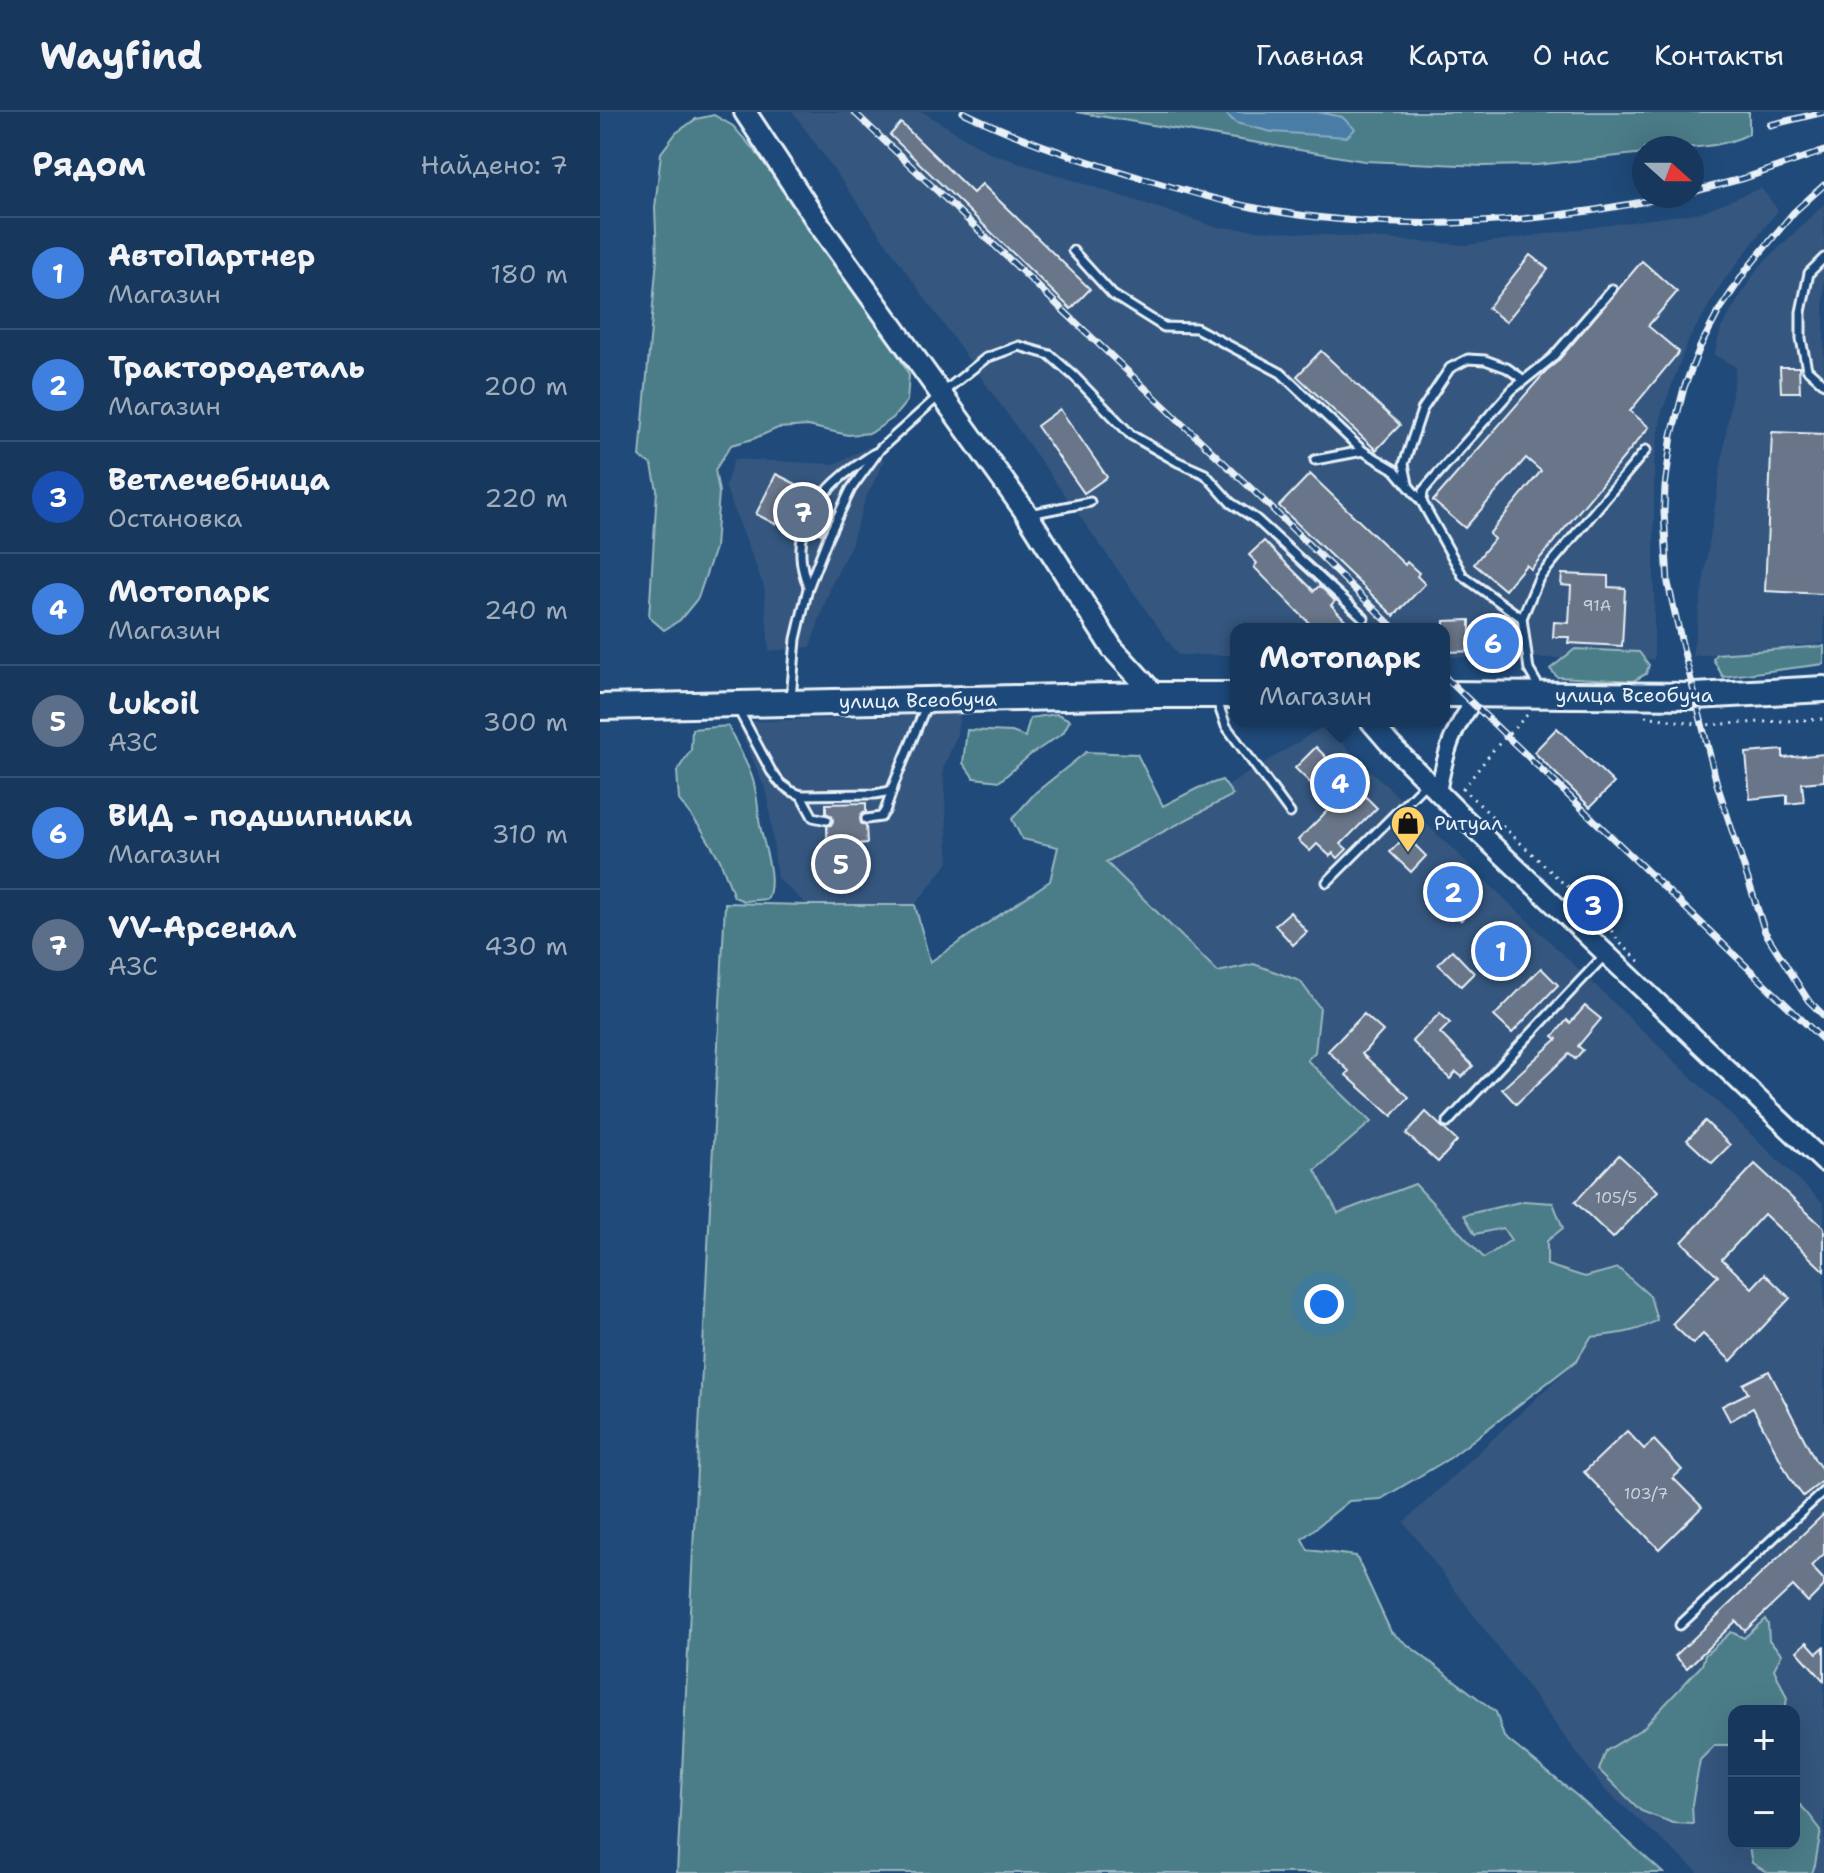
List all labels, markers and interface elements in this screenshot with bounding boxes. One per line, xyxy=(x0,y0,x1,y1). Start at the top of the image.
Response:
text: Wayfind xyxy=(40,30,203,81)
text: Главная xyxy=(1256,36,1364,74)
text: Карта xyxy=(1408,36,1488,74)
text: О нас xyxy=(1532,36,1610,74)
text: Контакты xyxy=(1654,36,1784,74)
north arrow xyxy=(1632,136,1704,208)
text: Рядом xyxy=(32,141,146,187)
text: Найдено: 7 xyxy=(421,147,568,182)
text: АвтоПартнер xyxy=(108,235,315,276)
text: 1 xyxy=(52,256,64,291)
text: 180 m xyxy=(490,256,568,291)
text: Магазин xyxy=(108,276,221,311)
text: Трактородеталь xyxy=(108,347,365,388)
text: 2 xyxy=(49,368,67,403)
text: 200 m xyxy=(483,368,568,403)
text: Магазин xyxy=(108,388,221,423)
text: Ветлечебница xyxy=(108,459,330,500)
text: 3 xyxy=(49,480,67,515)
text: 220 m xyxy=(484,480,568,515)
pin: 7 xyxy=(777,482,829,542)
text: Остановка xyxy=(108,500,243,535)
text: Мотопарк xyxy=(108,571,270,612)
text: 4 xyxy=(49,592,67,627)
text: 240 m xyxy=(484,592,568,627)
house number: 91А xyxy=(1583,595,1611,616)
text: Магазин xyxy=(108,612,221,647)
pin: 6 xyxy=(1467,613,1519,673)
popup xyxy=(1230,623,1450,727)
text: Мотопарк xyxy=(1259,637,1421,678)
text: Магазин xyxy=(1259,678,1372,713)
street label: улица Всеобуча xyxy=(1555,682,1714,708)
text: Lukoil xyxy=(108,683,199,724)
street label: улица Всеобуча xyxy=(839,686,998,714)
text: 5 xyxy=(50,704,66,739)
text: 300 m xyxy=(483,704,568,739)
text: АЗС xyxy=(108,724,158,759)
pin: 4 xyxy=(1314,753,1366,813)
text: ВИД - подшипники xyxy=(108,795,413,836)
shop icon: Ритуал xyxy=(1389,804,1427,854)
place label: Ритуал xyxy=(1434,810,1503,836)
text: 6 xyxy=(49,816,67,851)
text: 310 m xyxy=(492,816,568,851)
pin: 5 xyxy=(815,834,867,894)
text: Магазин xyxy=(108,836,221,871)
pin: 2 xyxy=(1427,862,1479,922)
pin: 3 xyxy=(1567,875,1619,935)
text: VV-Арсенал xyxy=(108,907,297,948)
pin: 1 xyxy=(1475,921,1527,981)
text: 7 xyxy=(49,928,67,963)
text: 430 m xyxy=(484,928,568,963)
text: АЗС xyxy=(108,948,158,983)
house number: 105/5 xyxy=(1595,1187,1637,1208)
your location xyxy=(1304,1284,1344,1324)
house number: 103/7 xyxy=(1624,1483,1668,1504)
map controls xyxy=(1728,1705,1800,1849)
button: + xyxy=(1728,1705,1800,1777)
button: − xyxy=(1728,1777,1800,1849)

